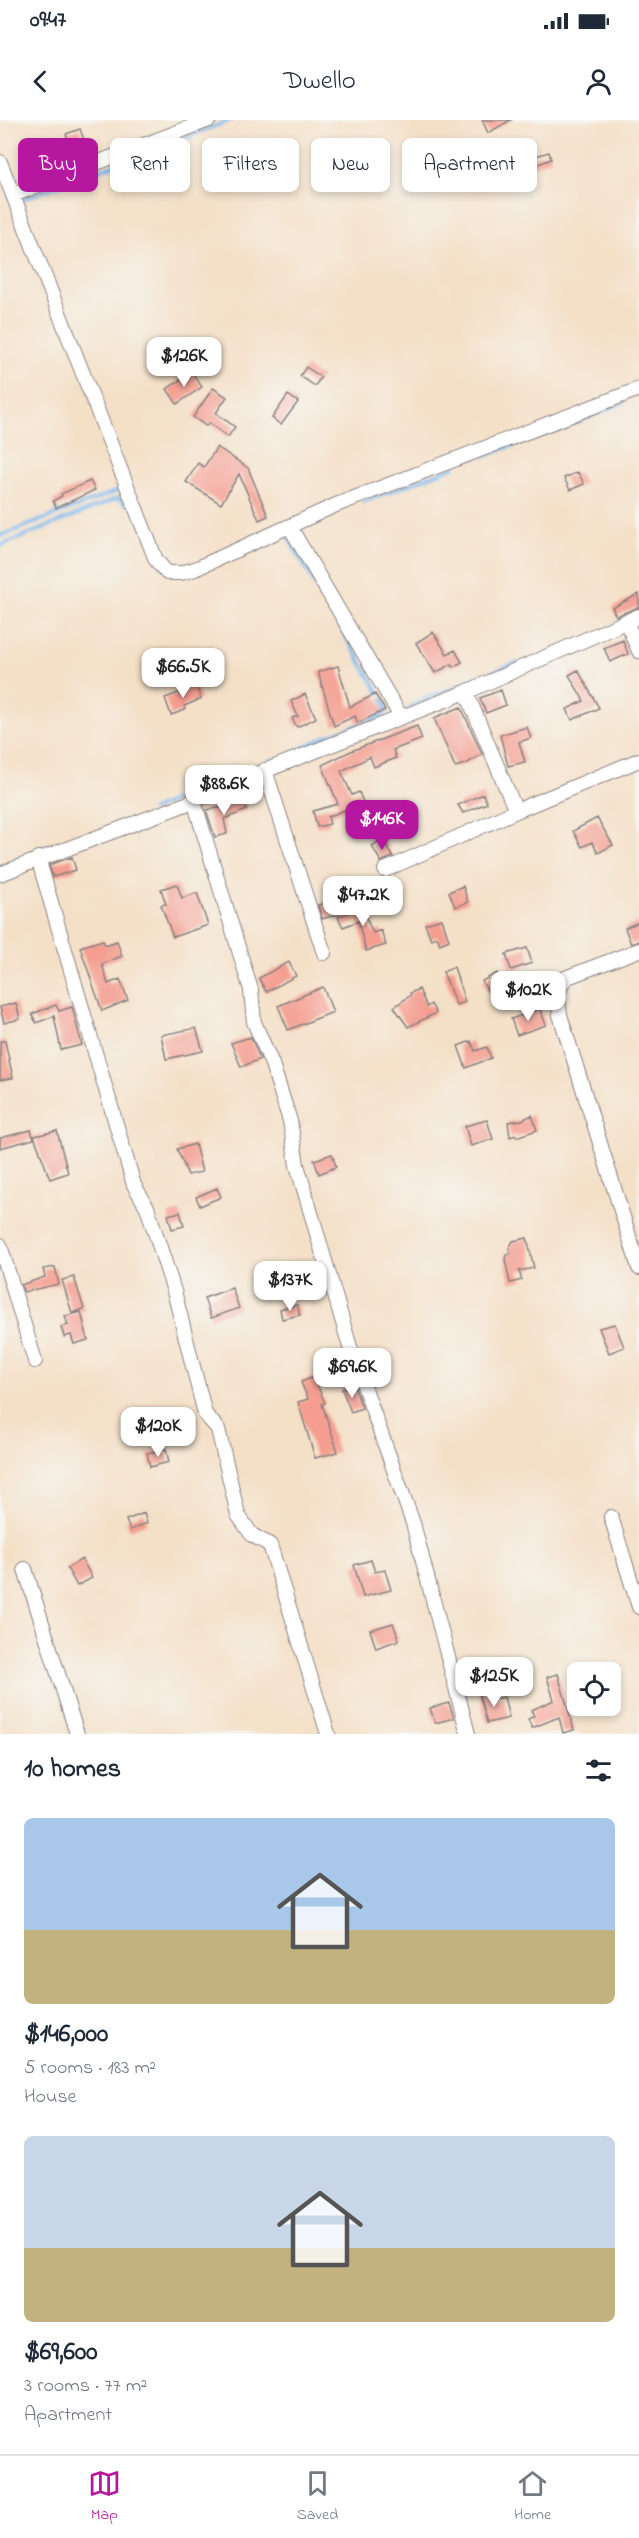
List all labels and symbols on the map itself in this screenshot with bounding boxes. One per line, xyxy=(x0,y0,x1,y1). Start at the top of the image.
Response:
pin: $126K xyxy=(142,337,226,388)
pin: $66.5K xyxy=(134,648,232,699)
pin: $88.6K xyxy=(175,765,273,816)
pin: $146K xyxy=(340,800,424,851)
pin: $47.2K xyxy=(314,876,412,927)
pin: $102K xyxy=(486,971,570,1022)
pin: $137K xyxy=(248,1261,332,1312)
pin: $69.6K xyxy=(303,1348,401,1399)
pin: $120K xyxy=(116,1407,200,1458)
pin: $125K xyxy=(452,1657,536,1708)

